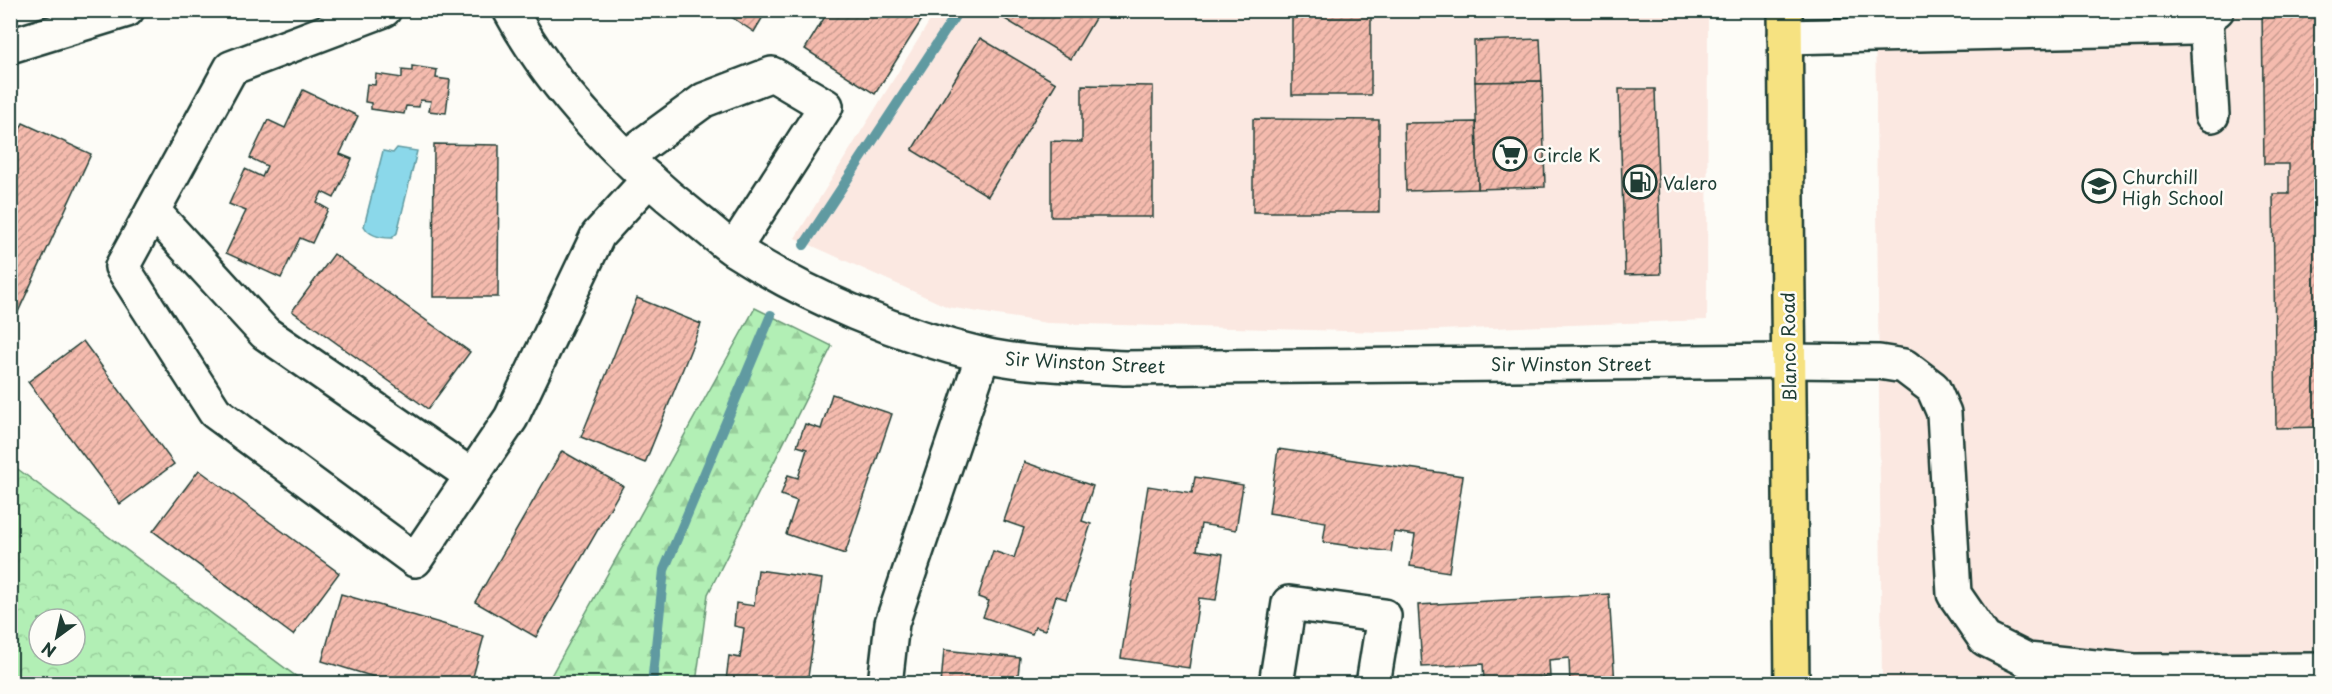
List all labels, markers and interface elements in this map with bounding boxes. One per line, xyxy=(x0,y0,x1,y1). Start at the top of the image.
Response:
supermarket icon: Circle K xyxy=(1492,136,1528,172)
place label: Circle K xyxy=(1533,141,1601,168)
place label: Churchill High School xyxy=(2122,163,2224,211)
fuel station icon: Valero xyxy=(1622,164,1658,200)
school or university icon: Churchill High School xyxy=(2081,168,2117,204)
place label: Valero xyxy=(1663,169,1717,196)
street label: Blanco Road xyxy=(1774,292,1802,402)
street label: Sir Winston Street xyxy=(1004,344,1166,380)
street label: Sir Winston Street xyxy=(1491,350,1651,377)
north arrow xyxy=(27,607,87,667)
text: N xyxy=(36,637,60,664)

